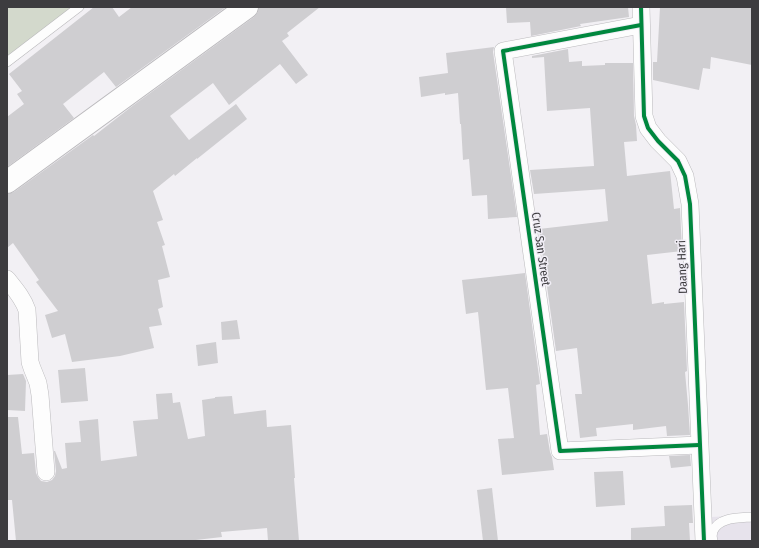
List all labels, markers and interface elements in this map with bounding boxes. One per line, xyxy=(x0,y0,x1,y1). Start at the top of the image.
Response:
street label: Cruz San Street xyxy=(529,211,553,287)
street label: Daang Hari xyxy=(674,240,690,294)

